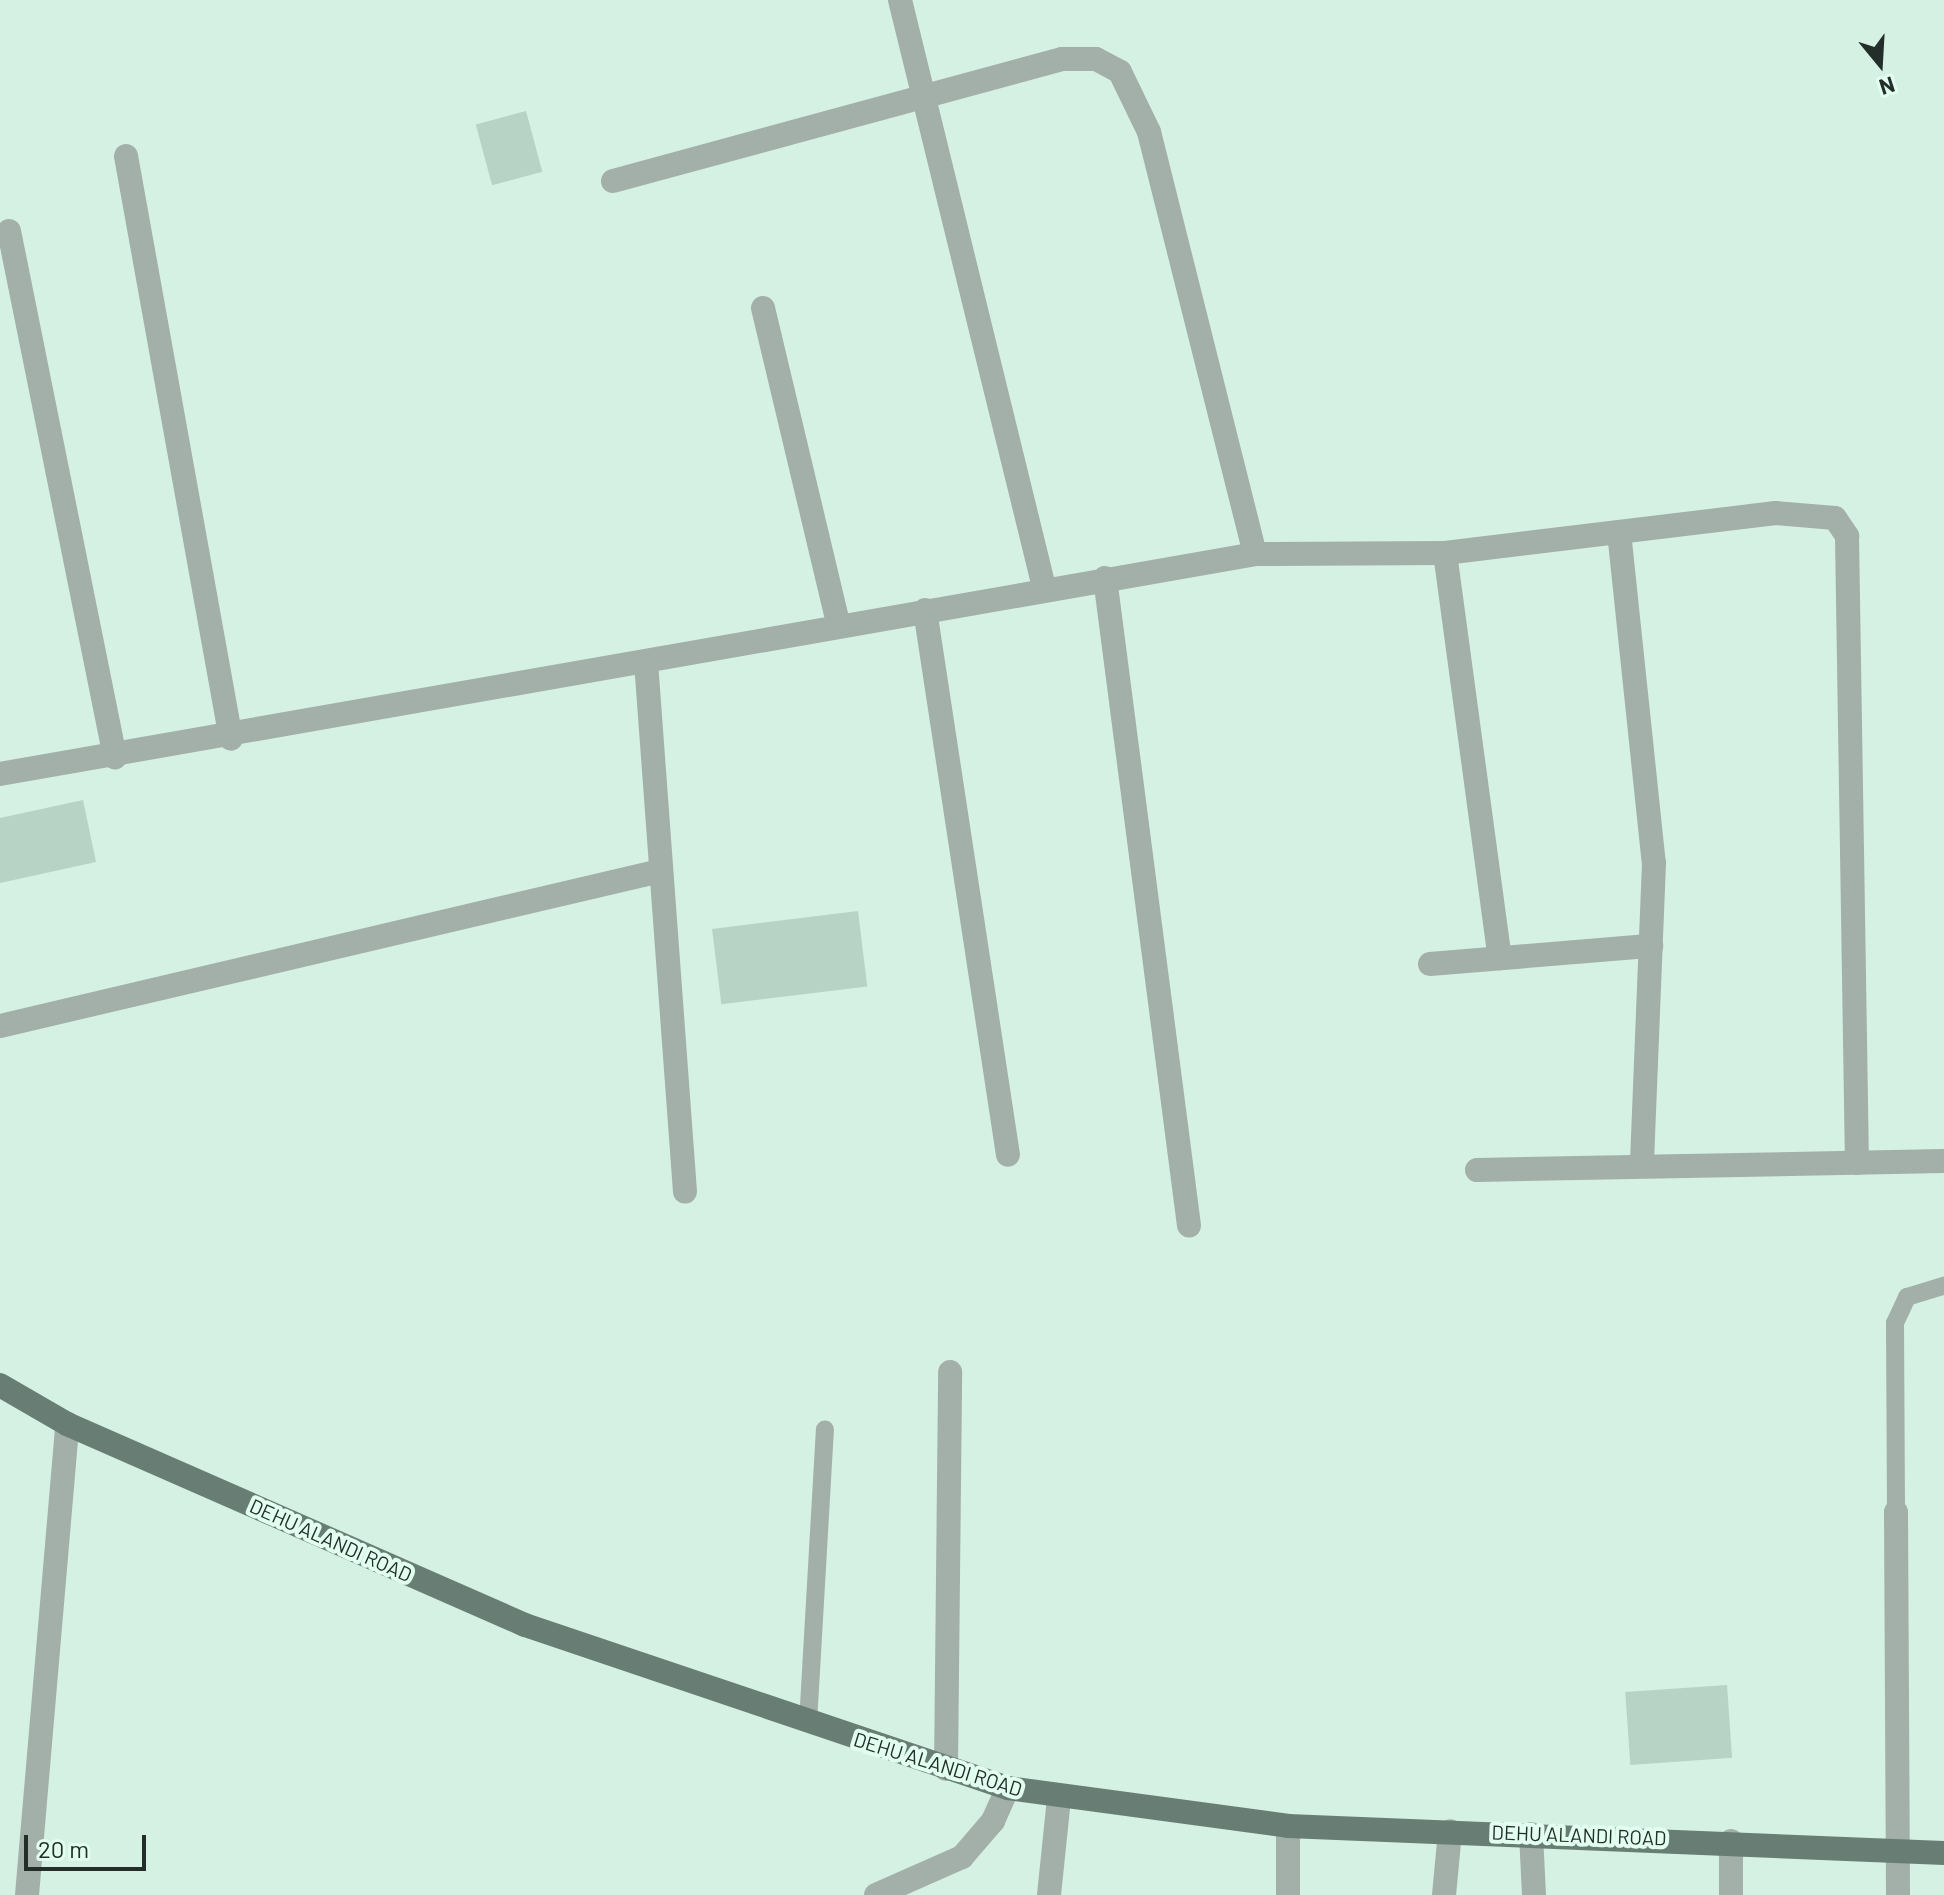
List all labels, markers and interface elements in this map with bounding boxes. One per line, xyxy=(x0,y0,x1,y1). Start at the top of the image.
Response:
north arrow xyxy=(1840,24,1920,104)
text: N xyxy=(1876,72,1898,101)
street label: DEHU ALANDI ROAD xyxy=(246,1493,416,1587)
street label: DEHU ALANDI ROAD xyxy=(851,1727,1025,1801)
scale bar xyxy=(28,1819,150,1869)
street label: DEHU ALANDI ROAD xyxy=(1491,1820,1667,1850)
text: 20 m xyxy=(38,1834,89,1863)

